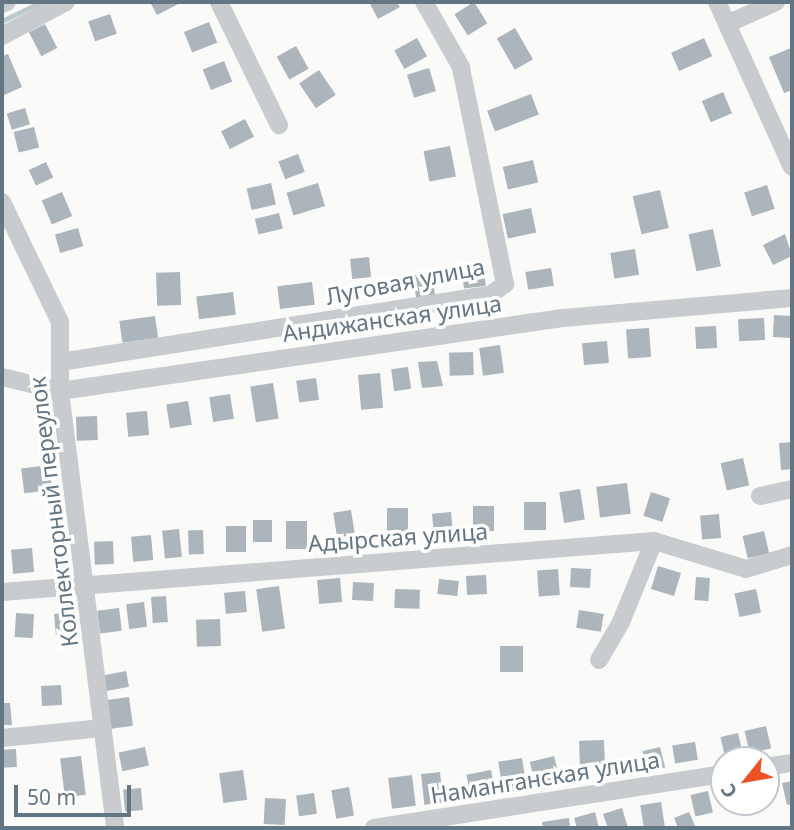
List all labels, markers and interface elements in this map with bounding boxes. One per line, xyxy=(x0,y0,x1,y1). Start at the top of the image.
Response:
street label: Луговая улица xyxy=(323,252,487,310)
street label: Андижанская улица xyxy=(281,289,503,347)
street label: Коллекторный переулок xyxy=(23,375,83,649)
street label: Адырская улица xyxy=(307,517,489,557)
street label: Наманганская улица xyxy=(428,745,662,809)
north arrow xyxy=(710,746,780,816)
scale bar xyxy=(18,770,135,814)
text: С xyxy=(714,779,743,803)
text: 50 m xyxy=(27,783,76,811)

